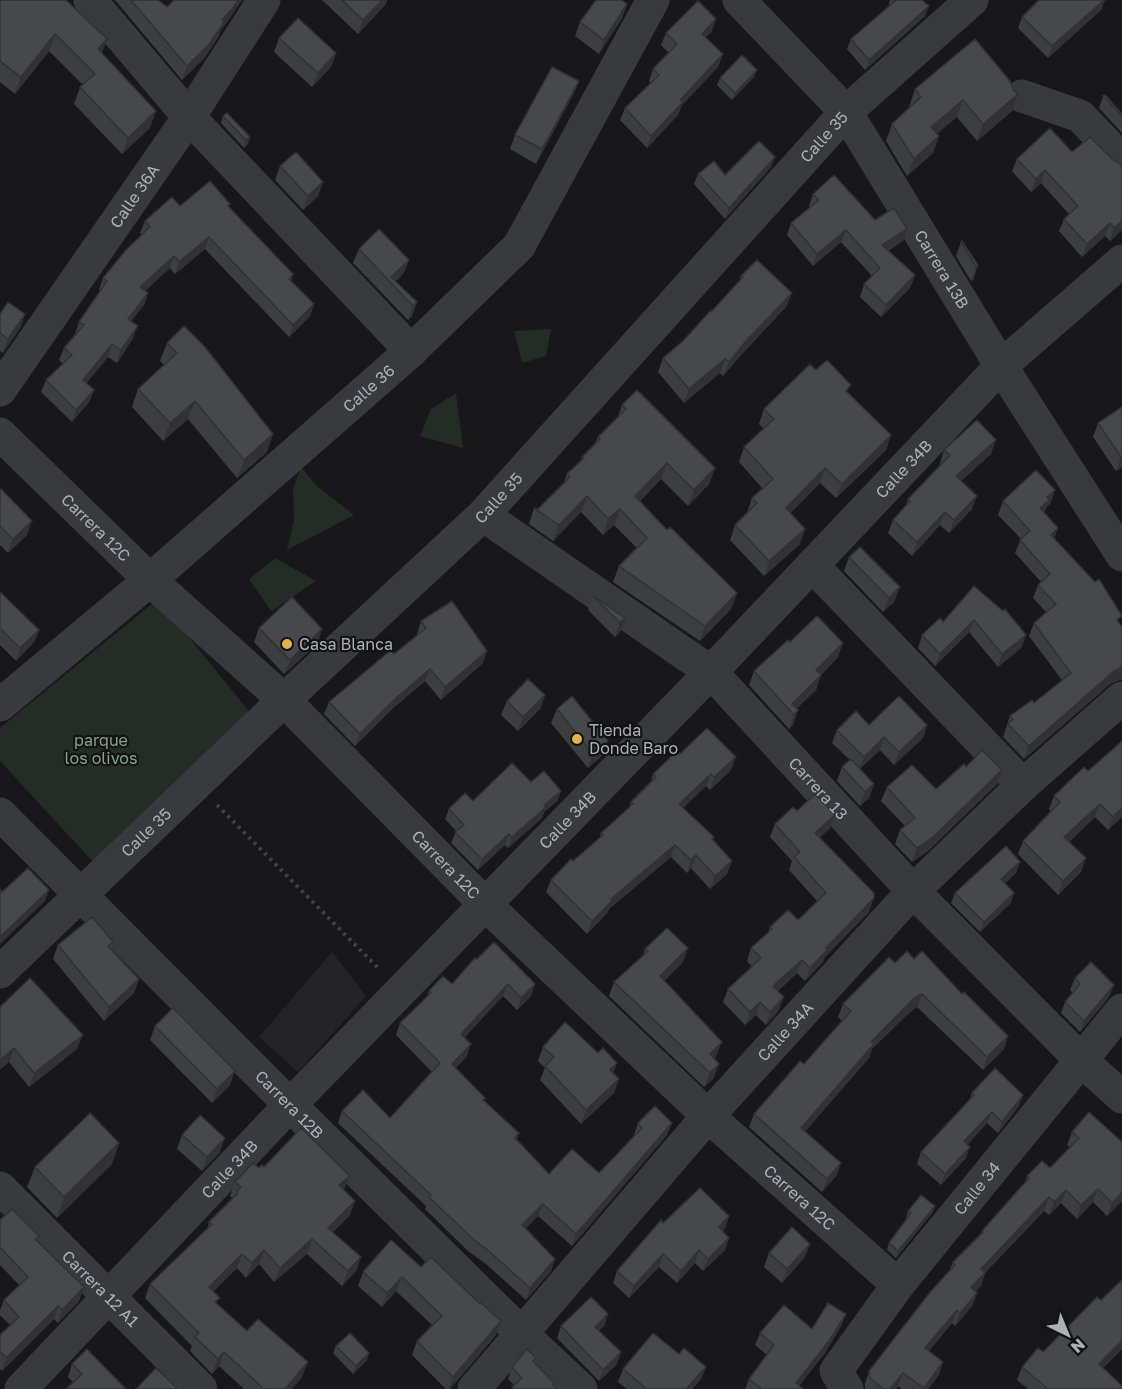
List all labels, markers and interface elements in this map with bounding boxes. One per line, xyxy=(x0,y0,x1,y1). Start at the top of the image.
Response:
street label: Calle 35 xyxy=(796,107,852,166)
street label: Calle 36A xyxy=(105,160,164,232)
street label: Carrera 13B xyxy=(910,226,974,312)
street label: Calle 36 xyxy=(339,360,399,416)
street label: Calle 34B xyxy=(871,435,936,502)
street label: Calle 35 xyxy=(470,468,527,528)
street label: Carrera 12C xyxy=(57,489,135,566)
place label: Casa Blanca xyxy=(299,634,393,654)
marker: Casa Blanca xyxy=(280,637,294,651)
place label: Tienda Donde Baro xyxy=(589,720,678,758)
park label: parque los olivos xyxy=(65,730,137,768)
marker: Tienda Donde Baro xyxy=(570,732,584,746)
street label: Carrera 13 xyxy=(784,753,852,824)
street label: Calle 34B xyxy=(535,787,600,853)
street label: Calle 35 xyxy=(117,804,175,861)
street label: Carrera 12C xyxy=(408,826,484,903)
street label: Calle 34A xyxy=(753,997,817,1065)
street label: Carrera 12B xyxy=(251,1066,328,1143)
street label: Calle 34B xyxy=(197,1136,262,1202)
street label: Calle 34 xyxy=(949,1158,1004,1219)
street label: Carrera 12C xyxy=(760,1161,840,1235)
street label: Carrera 12 A1 xyxy=(58,1246,143,1331)
north arrow xyxy=(1038,1305,1098,1365)
text: N xyxy=(1067,1335,1090,1357)

